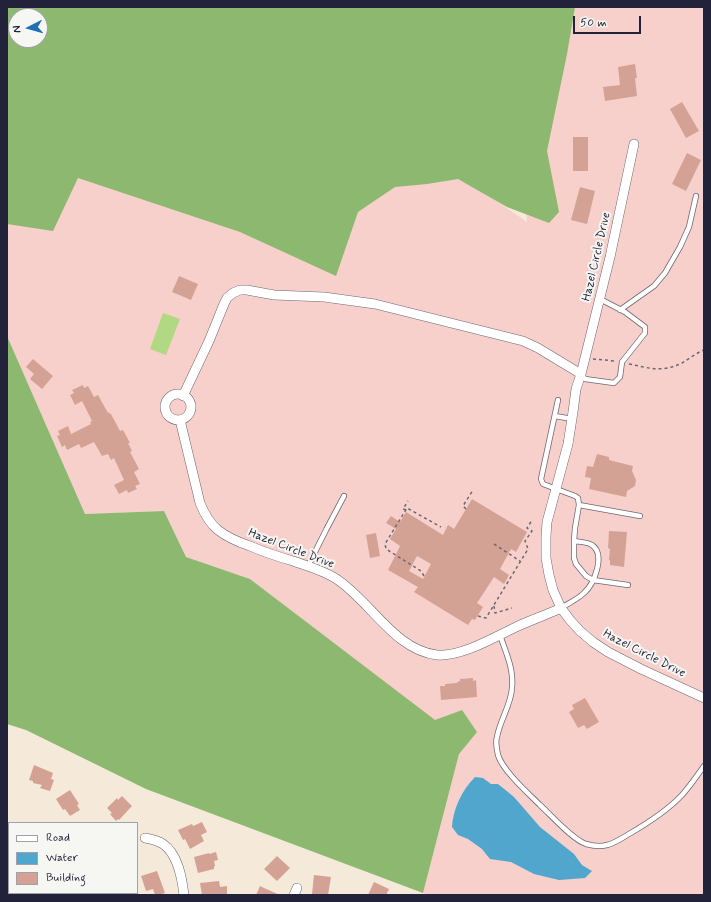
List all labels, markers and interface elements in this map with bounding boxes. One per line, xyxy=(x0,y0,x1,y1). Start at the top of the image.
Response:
north arrow xyxy=(8,8,48,48)
scale bar xyxy=(575,8,643,34)
text: 50 m xyxy=(580,15,607,31)
text: N xyxy=(10,25,24,34)
street label: Hazel Circle Drive xyxy=(580,211,614,303)
street label: Hazel Circle Drive xyxy=(246,526,336,572)
street label: Hazel Circle Drive xyxy=(600,627,688,681)
legend xyxy=(8,822,138,894)
text: Road xyxy=(46,830,70,846)
text: Water xyxy=(46,850,78,866)
text: Building xyxy=(46,870,86,886)

